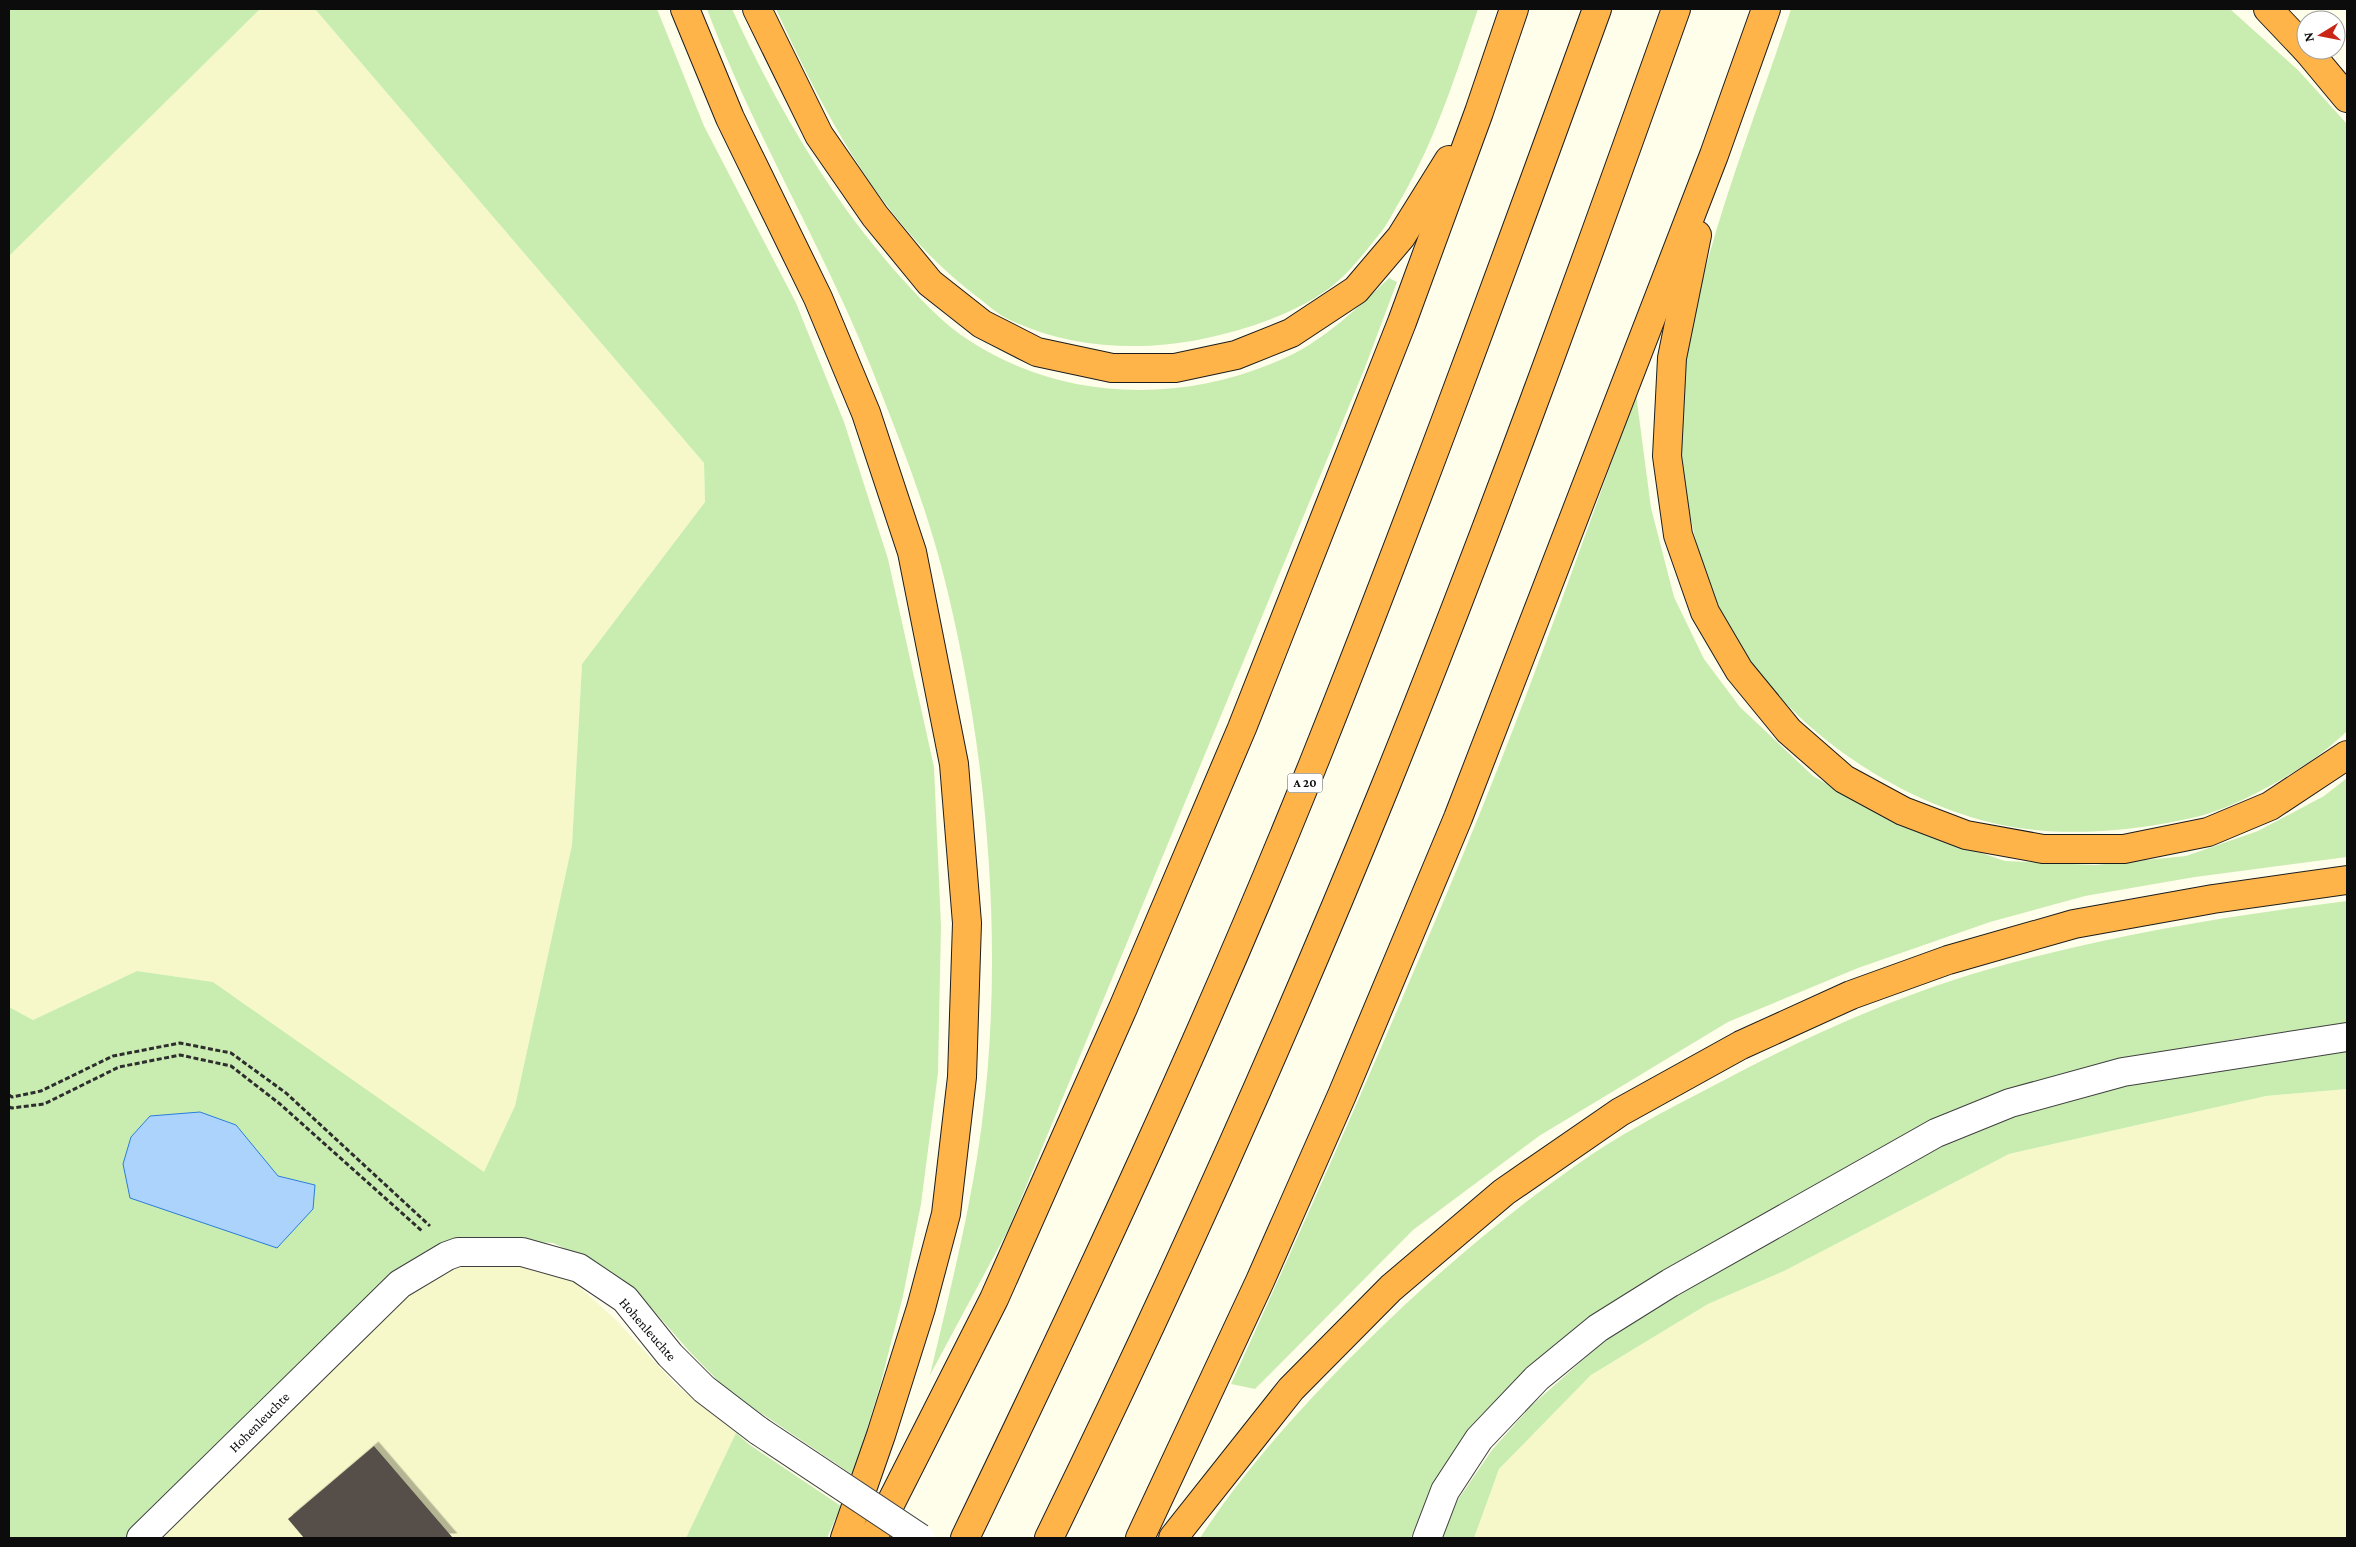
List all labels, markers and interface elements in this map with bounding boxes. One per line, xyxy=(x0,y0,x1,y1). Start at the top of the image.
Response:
north arrow xyxy=(2296,10,2346,60)
text: N xyxy=(2299,31,2317,43)
road number: A 20 xyxy=(1288,774,1322,792)
street label: Hohenleuchte xyxy=(616,1294,680,1364)
street label: Hohenleuchte xyxy=(226,1389,292,1455)

